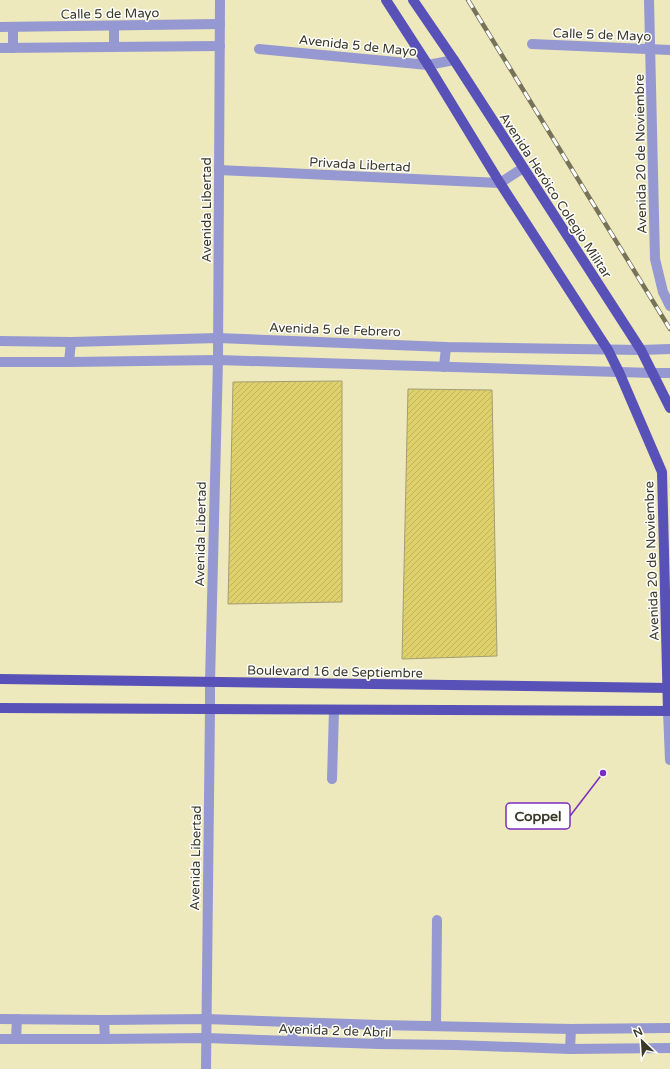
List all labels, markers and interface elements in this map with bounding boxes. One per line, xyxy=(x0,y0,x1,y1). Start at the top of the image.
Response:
street label: Calle 5 de Mayo xyxy=(61,5,160,23)
street label: Calle 5 de Mayo xyxy=(552,25,652,45)
street label: Avenida 5 de Mayo xyxy=(298,32,418,60)
street label: Avenida 20 de Noviembre xyxy=(632,74,650,234)
street label: Avenida Heróico Colegio Militar xyxy=(496,110,615,281)
street label: Privada Libertad xyxy=(309,154,411,176)
street label: Avenida Libertad xyxy=(199,157,215,263)
street label: Avenida 5 de Febrero xyxy=(269,320,401,340)
street label: Avenida Libertad xyxy=(192,481,210,587)
street label: Avenida 20 de Noviembre xyxy=(641,481,663,641)
street label: Boulevard 16 de Septiembre xyxy=(247,662,423,682)
callout: Coppel xyxy=(506,803,570,829)
street label: Avenida Libertad xyxy=(187,805,205,911)
text: Coppel xyxy=(514,808,562,825)
street label: Avenida 2 de Abril xyxy=(278,1021,392,1041)
north arrow xyxy=(622,1021,662,1061)
text: N xyxy=(631,1025,645,1040)

